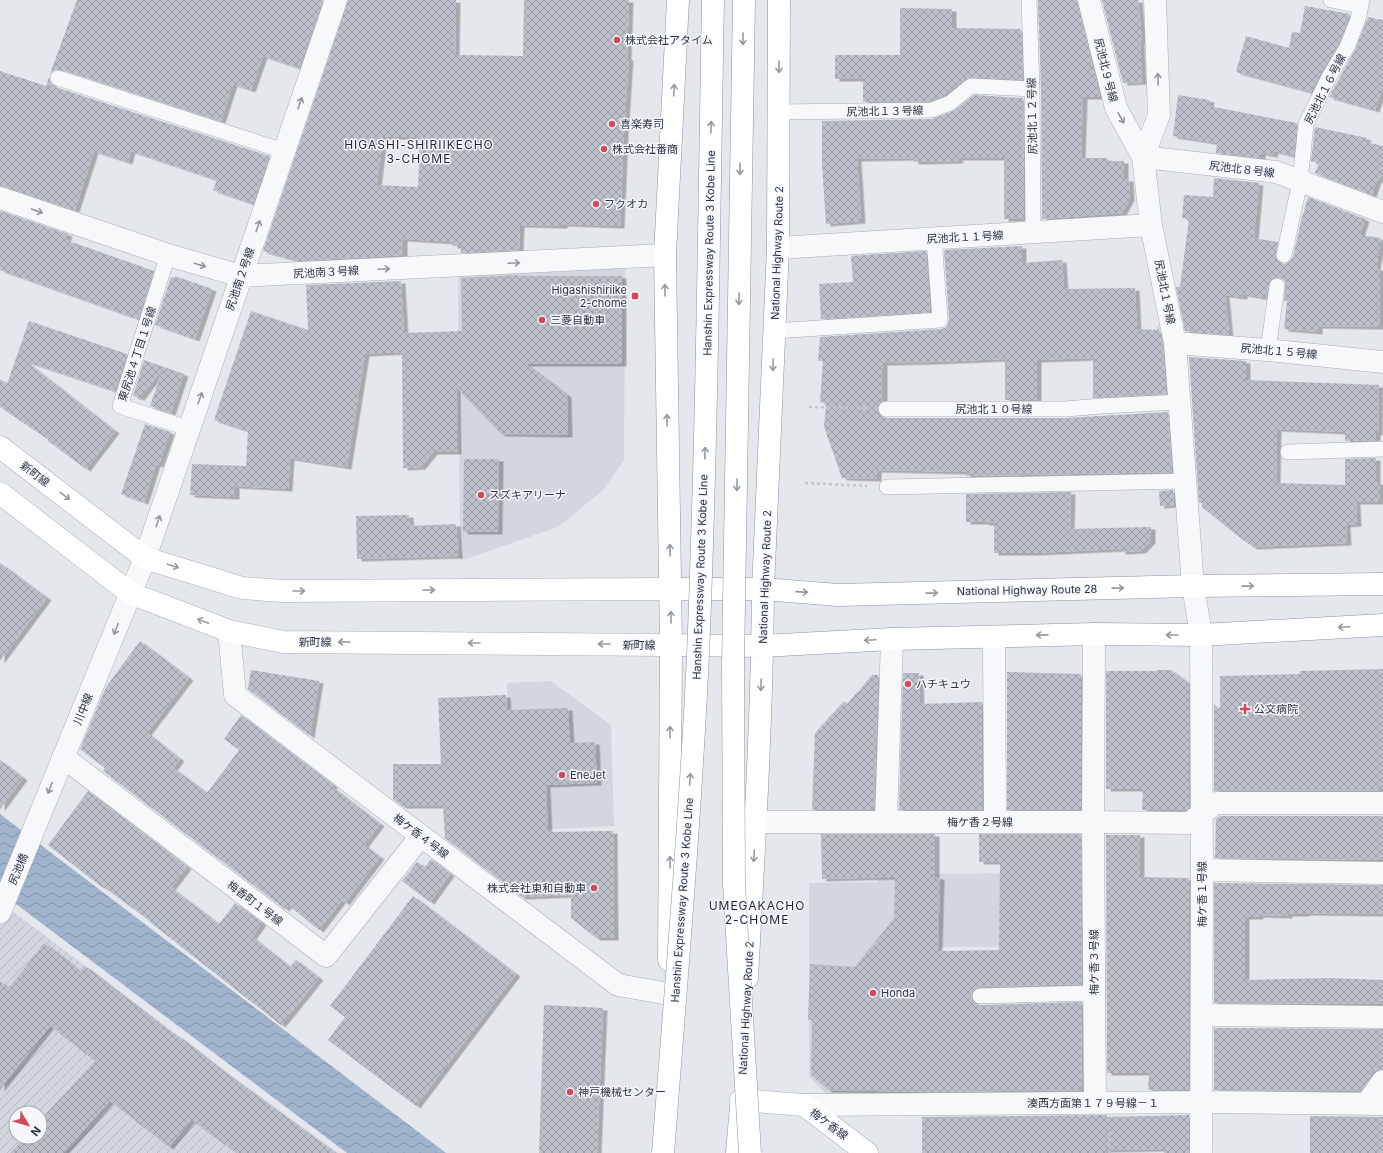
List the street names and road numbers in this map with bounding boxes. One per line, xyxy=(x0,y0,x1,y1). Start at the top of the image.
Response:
street label: 尻池北９号線 xyxy=(1091,36,1121,104)
street label: 尻池北１６号線 xyxy=(1301,52,1349,126)
street label: 尻池北１２号線 xyxy=(1024,77,1040,155)
street label: 尻池北１３号線 xyxy=(846,103,924,119)
street label: Hanshin Expressway Route 3 Kobe Line xyxy=(700,150,718,356)
street label: 尻池北８号線 xyxy=(1208,158,1276,180)
street label: National Highway Route 2 xyxy=(768,186,786,320)
street label: 尻池北１１号線 xyxy=(926,228,1004,246)
street label: 尻池南２号線 xyxy=(223,246,257,312)
street label: 尻池北１号線 xyxy=(1152,258,1178,326)
street label: 尻池南３号線 xyxy=(293,263,359,281)
street label: 東尻池４丁目１号線 xyxy=(115,305,159,403)
street label: 尻池北１５号線 xyxy=(1240,341,1318,361)
street label: 尻池北１０号線 xyxy=(956,402,1033,416)
street label: 新町線 xyxy=(18,458,52,490)
street label: Hanshin Expressway Route 3 Kobe Line xyxy=(689,474,711,680)
street label: National Highway Route 2 xyxy=(756,510,774,644)
street label: National Highway Route 28 xyxy=(957,582,1098,598)
street label: 新町線 xyxy=(299,635,332,649)
street label: 新町線 xyxy=(623,638,656,652)
street label: 川中線 xyxy=(70,691,96,727)
street label: Hanshin Expressway Route 3 Kobe Line xyxy=(668,797,696,1003)
street label: 梅ケ香４号線 xyxy=(390,811,452,861)
street label: 梅ケ香２号線 xyxy=(947,815,1013,829)
street label: 尻池橋 xyxy=(5,851,31,887)
street label: 梅ケ香１号線 xyxy=(1195,861,1209,927)
street label: 梅香町１号線 xyxy=(224,878,286,928)
street label: 梅ケ香３号線 xyxy=(1087,929,1101,995)
street label: National Highway Route 2 xyxy=(736,941,756,1075)
street label: 湊西方面第１７９号線－１ xyxy=(1027,1096,1159,1110)
street label: 梅ケ香線 xyxy=(807,1105,851,1143)

